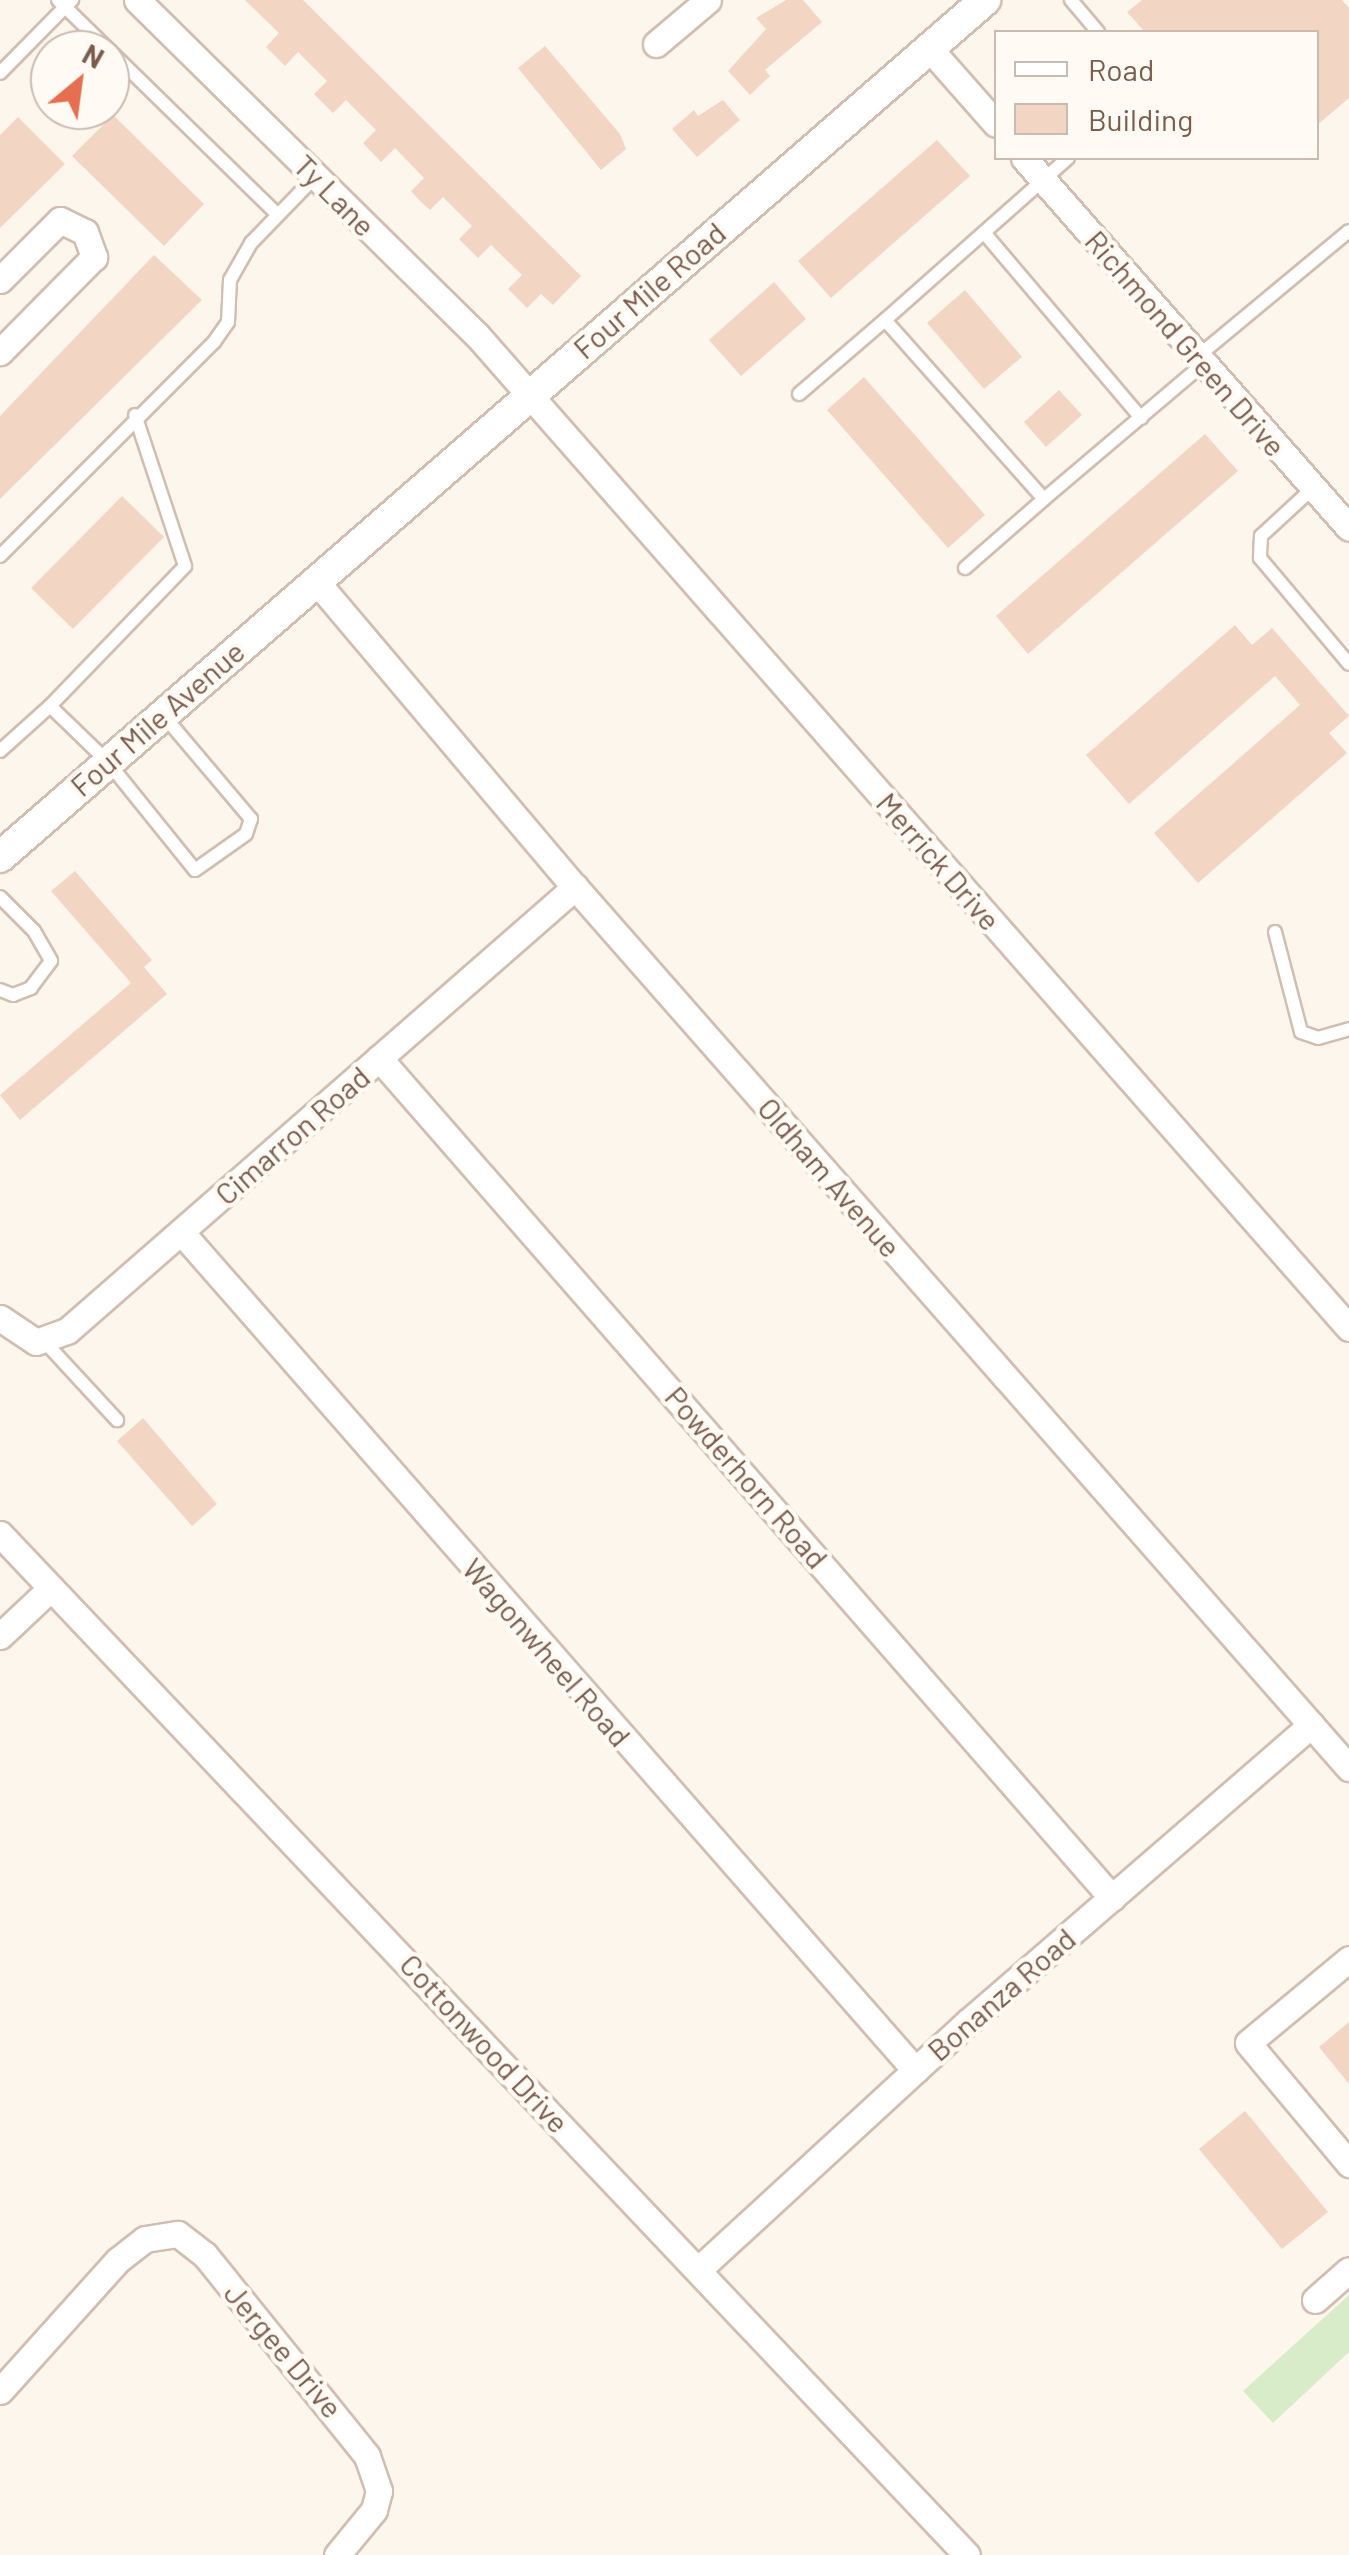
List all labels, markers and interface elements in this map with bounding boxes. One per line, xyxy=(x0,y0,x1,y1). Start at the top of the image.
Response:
north arrow xyxy=(30,30,130,130)
legend xyxy=(994,30,1319,160)
text: N xyxy=(77,36,110,75)
text: Road xyxy=(1088,51,1154,87)
text: Building xyxy=(1088,101,1193,137)
street label: Ty Lane xyxy=(287,147,383,243)
street label: Four Mile Road xyxy=(566,214,732,366)
street label: Richmond Green Drive xyxy=(1078,223,1294,463)
street label: Four Mile Avenue xyxy=(63,633,251,803)
street label: Merrick Drive xyxy=(870,785,1008,937)
street label: Cimarron Road xyxy=(208,1058,376,1212)
street label: Oldham Avenue xyxy=(751,1090,909,1264)
street label: Powderhorn Road xyxy=(658,1379,836,1575)
street label: Wagonwheel Road xyxy=(456,1551,638,1753)
street label: Bonanza Road xyxy=(920,1920,1082,2068)
street label: Cottonwood Drive xyxy=(393,1946,577,2140)
street label: Jergee Drive xyxy=(217,2275,351,2425)

